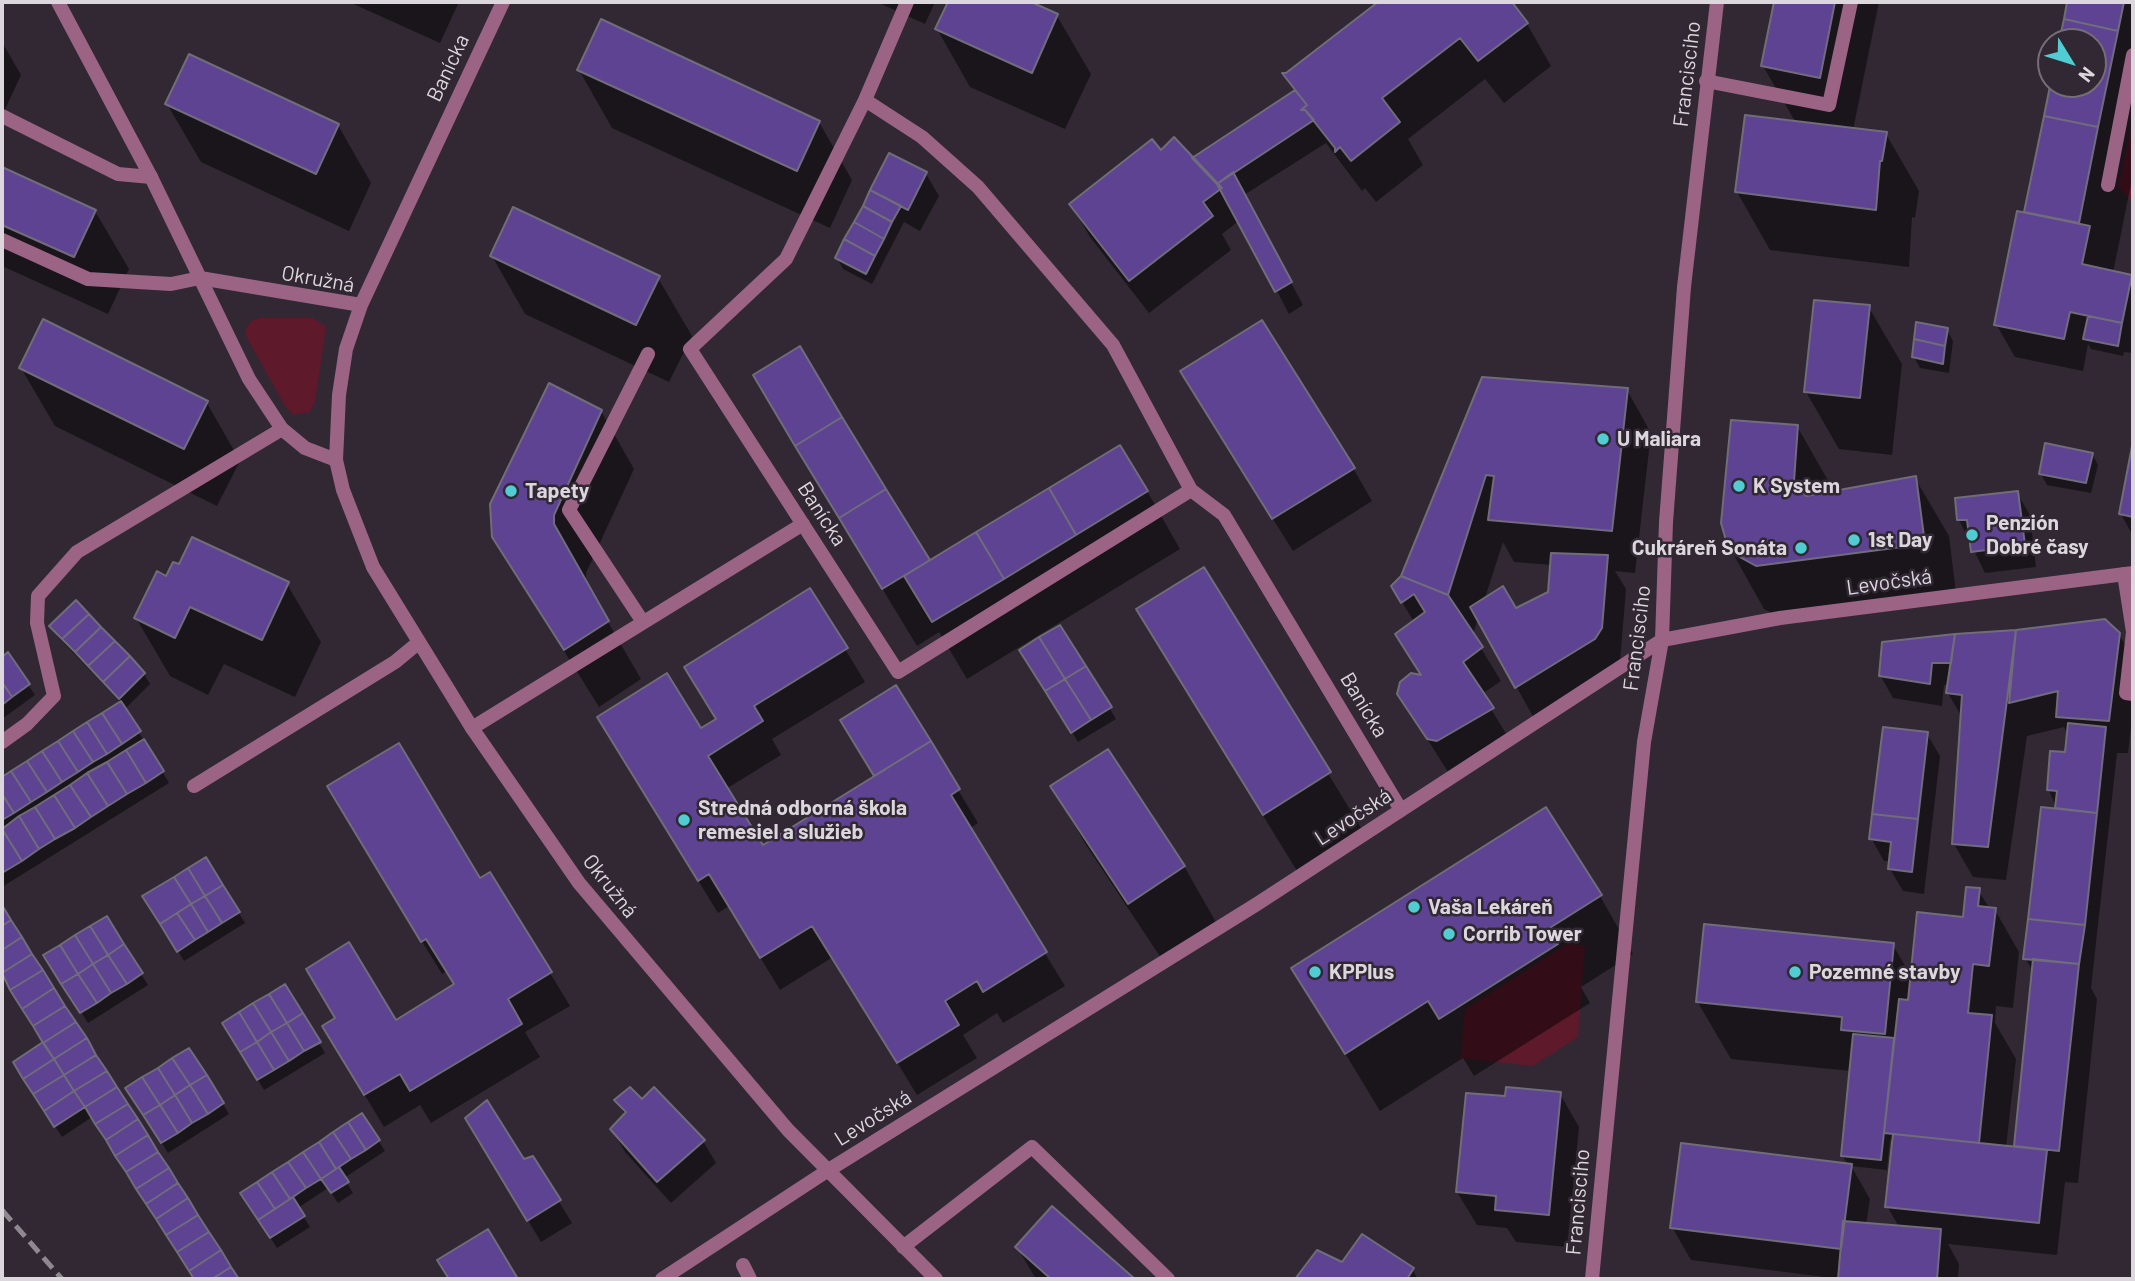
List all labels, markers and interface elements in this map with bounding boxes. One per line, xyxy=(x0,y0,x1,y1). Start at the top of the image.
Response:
street label: Francisciho xyxy=(1668,20,1706,128)
north arrow xyxy=(2037,28,2107,98)
street label: Banícka xyxy=(421,30,475,106)
text: N xyxy=(2074,63,2100,87)
street label: Okružná xyxy=(279,260,357,298)
place label: U Maliara xyxy=(1617,426,1701,452)
marker: U Maliara xyxy=(1595,431,1611,447)
place label: K System xyxy=(1753,473,1840,499)
street label: Banícka xyxy=(792,477,852,551)
place label: Tapety xyxy=(525,478,589,504)
marker: K System xyxy=(1731,478,1747,494)
marker: Tapety xyxy=(503,483,519,499)
place label: Penzión Dobré časy xyxy=(1986,510,2089,560)
place label: 1st Day xyxy=(1868,527,1932,553)
marker: Penzión Dobré časy xyxy=(1964,527,1980,543)
marker: 1st Day xyxy=(1846,532,1862,548)
place label: Cukráreň Sonáta xyxy=(1632,535,1787,561)
marker: Cukráreň Sonáta xyxy=(1793,540,1809,556)
street label: Levočská xyxy=(1845,564,1933,600)
street label: Francisciho xyxy=(1618,584,1656,692)
street label: Banícka xyxy=(1335,668,1393,742)
street label: Levočská xyxy=(1310,783,1396,851)
place label: Stredná odborná škola remesiel a služieb xyxy=(698,795,907,845)
marker: Stredná odborná škola remesiel a služieb xyxy=(676,812,692,828)
street label: Okružná xyxy=(577,849,643,923)
place label: Vaša Lekáreň xyxy=(1428,894,1553,920)
marker: Vaša Lekáreň xyxy=(1406,899,1422,915)
place label: Corrib Tower xyxy=(1463,921,1582,947)
marker: Corrib Tower xyxy=(1441,926,1457,942)
place label: KPPlus xyxy=(1329,959,1394,985)
place label: Pozemné stavby xyxy=(1809,959,1961,985)
marker: KPPlus xyxy=(1307,964,1323,980)
marker: Pozemné stavby xyxy=(1787,964,1803,980)
street label: Levočská xyxy=(830,1085,916,1151)
street label: Francisciho xyxy=(1561,1148,1595,1256)

